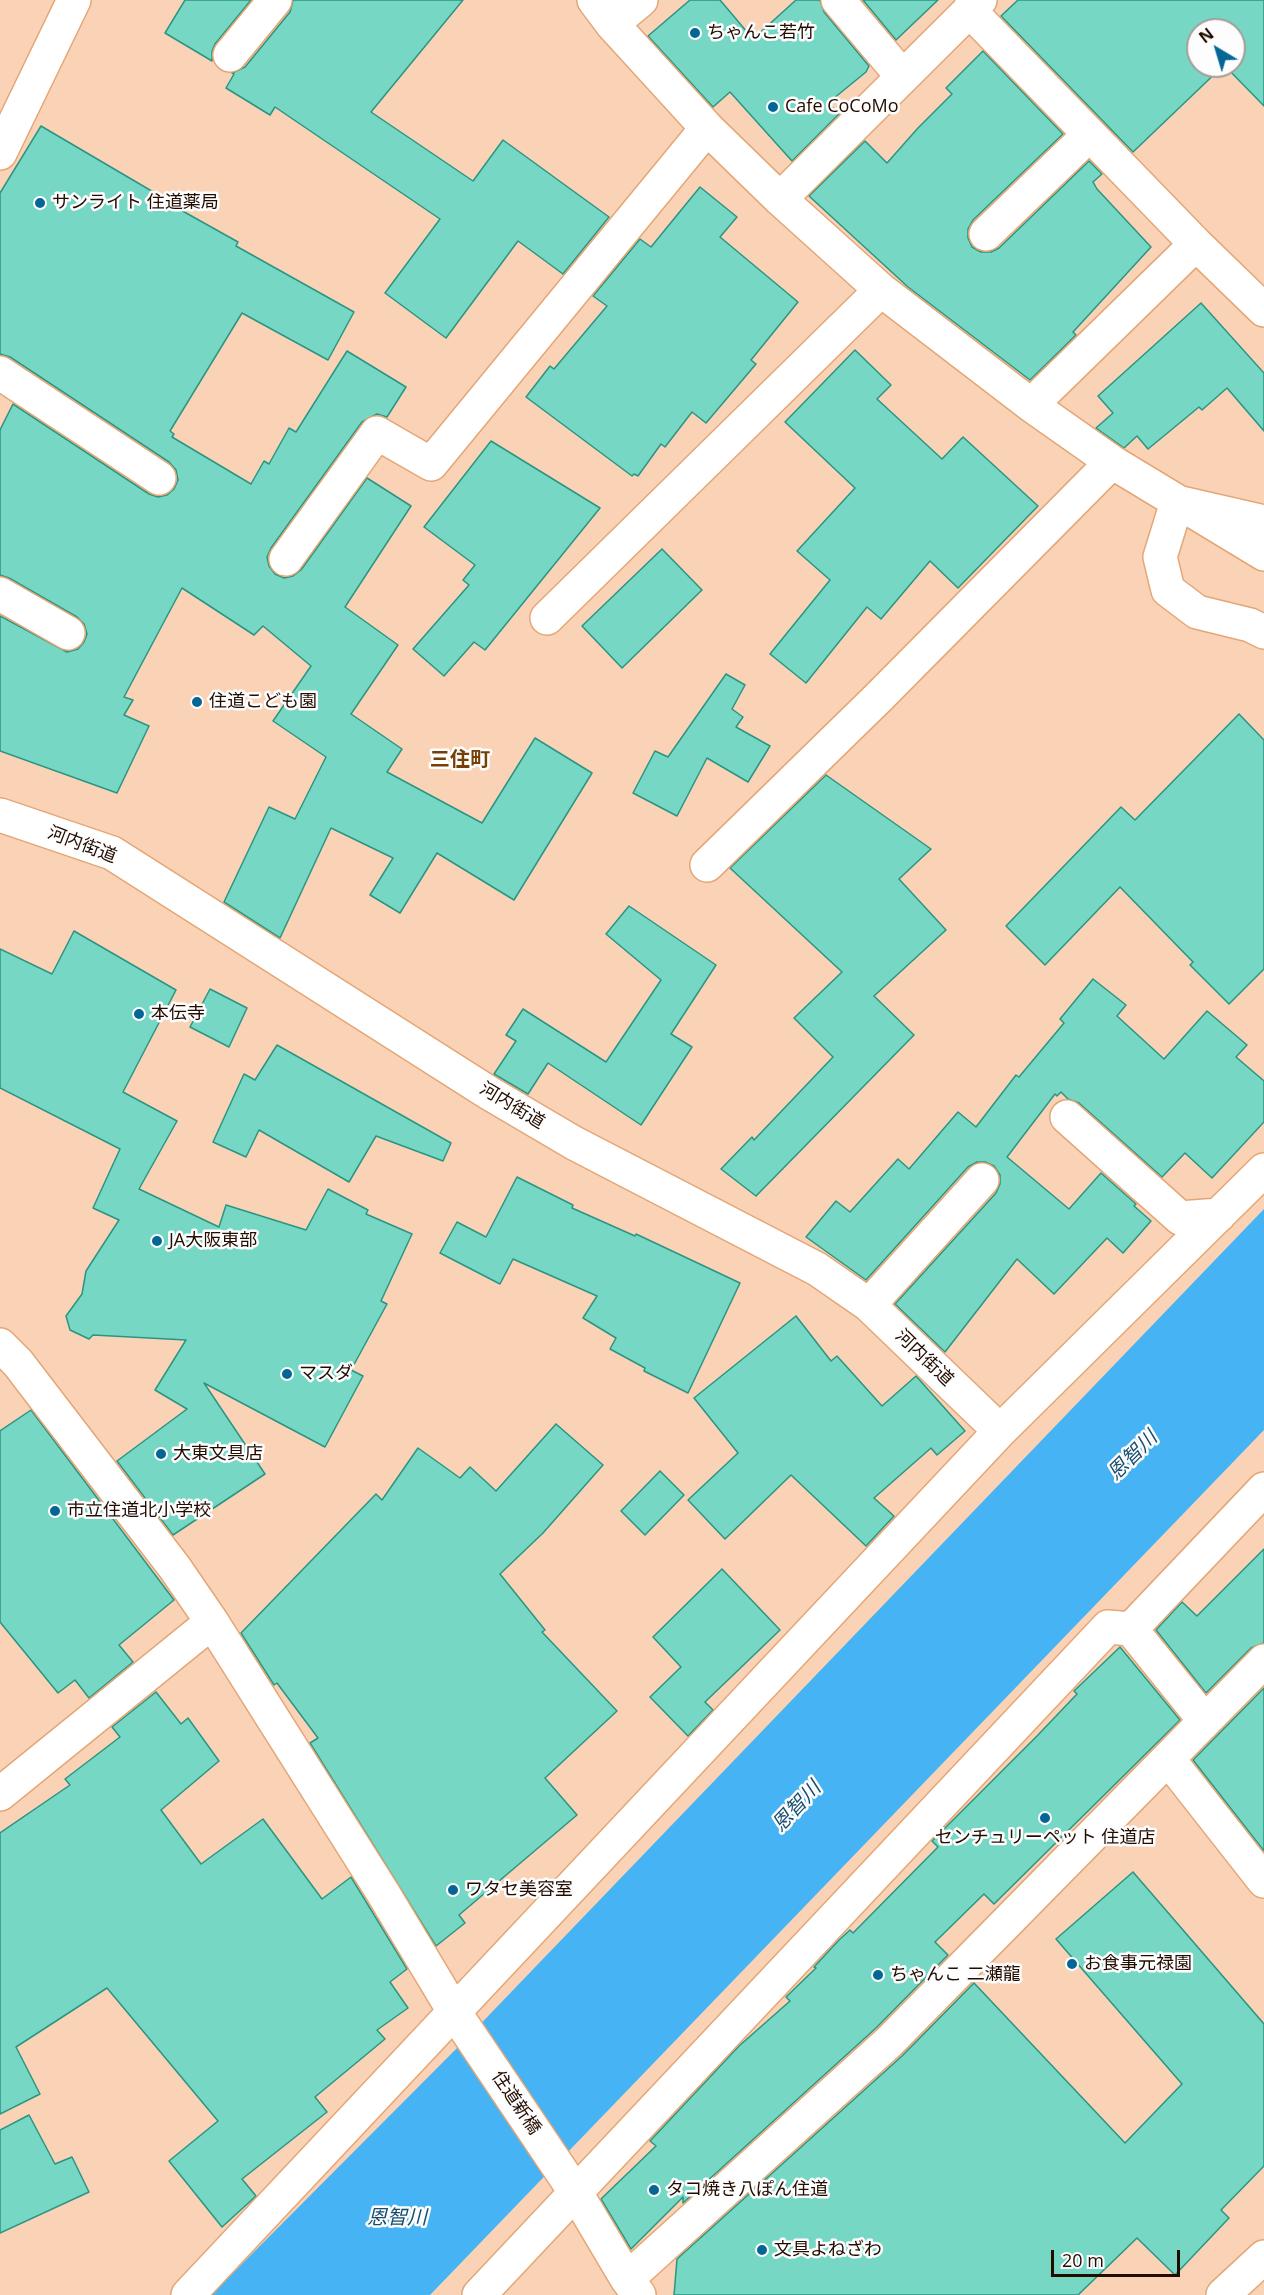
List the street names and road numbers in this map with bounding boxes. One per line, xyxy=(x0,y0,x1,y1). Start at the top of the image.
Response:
street label: 河内街道 xyxy=(45,822,119,868)
street label: 河内街道 xyxy=(476,1078,548,1134)
street label: 河内街道 xyxy=(891,1325,957,1391)
street label: 住道新橋 xyxy=(487,2067,545,2139)

